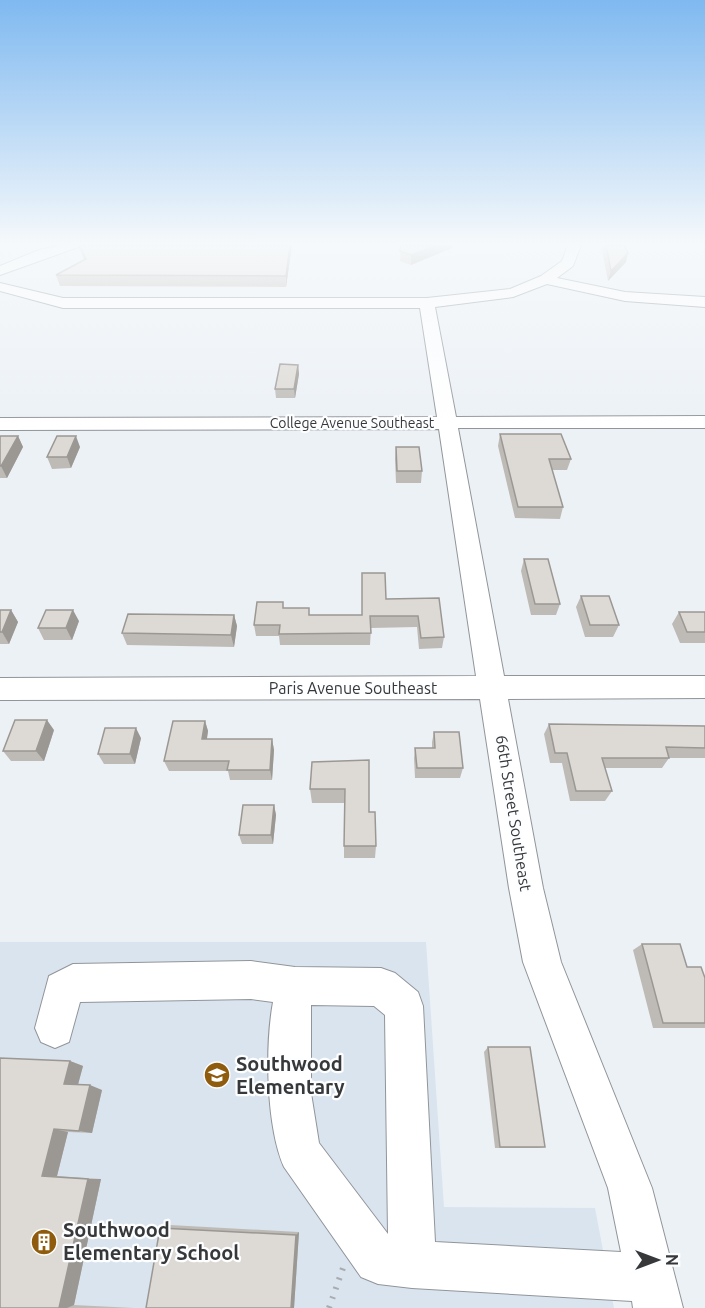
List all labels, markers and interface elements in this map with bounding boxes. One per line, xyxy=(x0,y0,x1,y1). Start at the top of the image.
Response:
street label: College Avenue Southeast xyxy=(270,415,435,431)
street label: Paris Avenue Southeast xyxy=(269,679,438,697)
street label: 66th Street Southeast xyxy=(493,734,535,893)
place label: Southwood Elementary xyxy=(236,1052,345,1098)
school or university icon: Southwood Elementary xyxy=(202,1060,232,1090)
place label: Southwood Elementary School xyxy=(63,1218,239,1264)
building icon: Southwood Elementary School xyxy=(29,1227,59,1257)
north arrow xyxy=(627,1230,687,1290)
text: N xyxy=(663,1254,681,1266)

